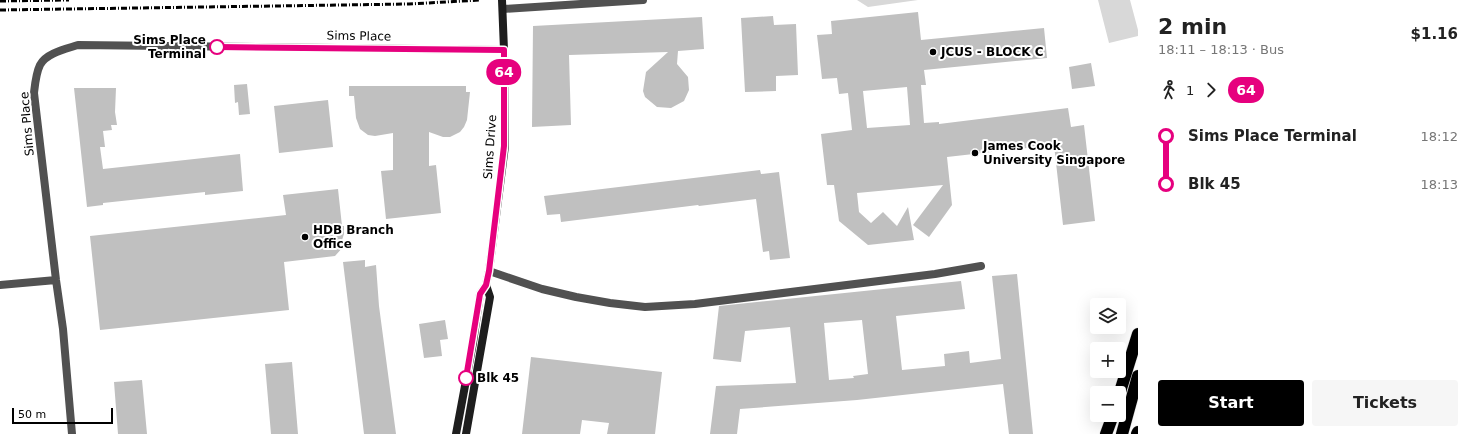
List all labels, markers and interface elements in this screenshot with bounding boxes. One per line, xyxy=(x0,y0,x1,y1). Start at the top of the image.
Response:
text: 2 min xyxy=(1158,14,1227,39)
text: $1.16 xyxy=(1411,25,1458,43)
street label: Sims Place xyxy=(327,28,391,44)
place label: Sims Place Terminal xyxy=(133,33,206,61)
marker: Sims Place Terminal xyxy=(209,39,225,55)
text: 18:11 – 18:13 · Bus xyxy=(1158,42,1284,57)
place label: JCUS - BLOCK C xyxy=(940,45,1044,59)
marker: JCUS - BLOCK C xyxy=(928,47,938,57)
line badge: 64 xyxy=(486,59,522,85)
text: 64 xyxy=(494,64,514,80)
icon: walk xyxy=(1158,79,1180,101)
icon: forward xyxy=(1200,79,1222,101)
text: 64 xyxy=(1236,82,1256,98)
text: 1 xyxy=(1186,83,1194,98)
street label: Sims Place xyxy=(17,91,37,157)
street label: Sims Drive xyxy=(481,114,499,180)
text: Sims Place Terminal xyxy=(1188,127,1357,145)
text: 18:12 xyxy=(1421,129,1458,144)
place label: James Cook University Singapore xyxy=(982,139,1125,167)
marker: James Cook University Singapore xyxy=(970,148,980,158)
text: Blk 45 xyxy=(1188,175,1241,193)
text: 18:13 xyxy=(1421,177,1458,192)
place label: HDB Branch Office xyxy=(313,223,394,251)
marker: HDB Branch Office xyxy=(300,232,310,242)
map controls xyxy=(1090,298,1126,422)
button: layers xyxy=(1090,298,1126,334)
button: + xyxy=(1090,342,1126,378)
marker: Blk 45 xyxy=(458,370,474,386)
place label: Blk 45 xyxy=(477,371,519,385)
button: Start xyxy=(1158,380,1304,426)
button: Tickets xyxy=(1312,380,1458,426)
button: − xyxy=(1090,386,1126,422)
scale bar xyxy=(12,406,113,425)
text: 50 m xyxy=(18,408,46,421)

